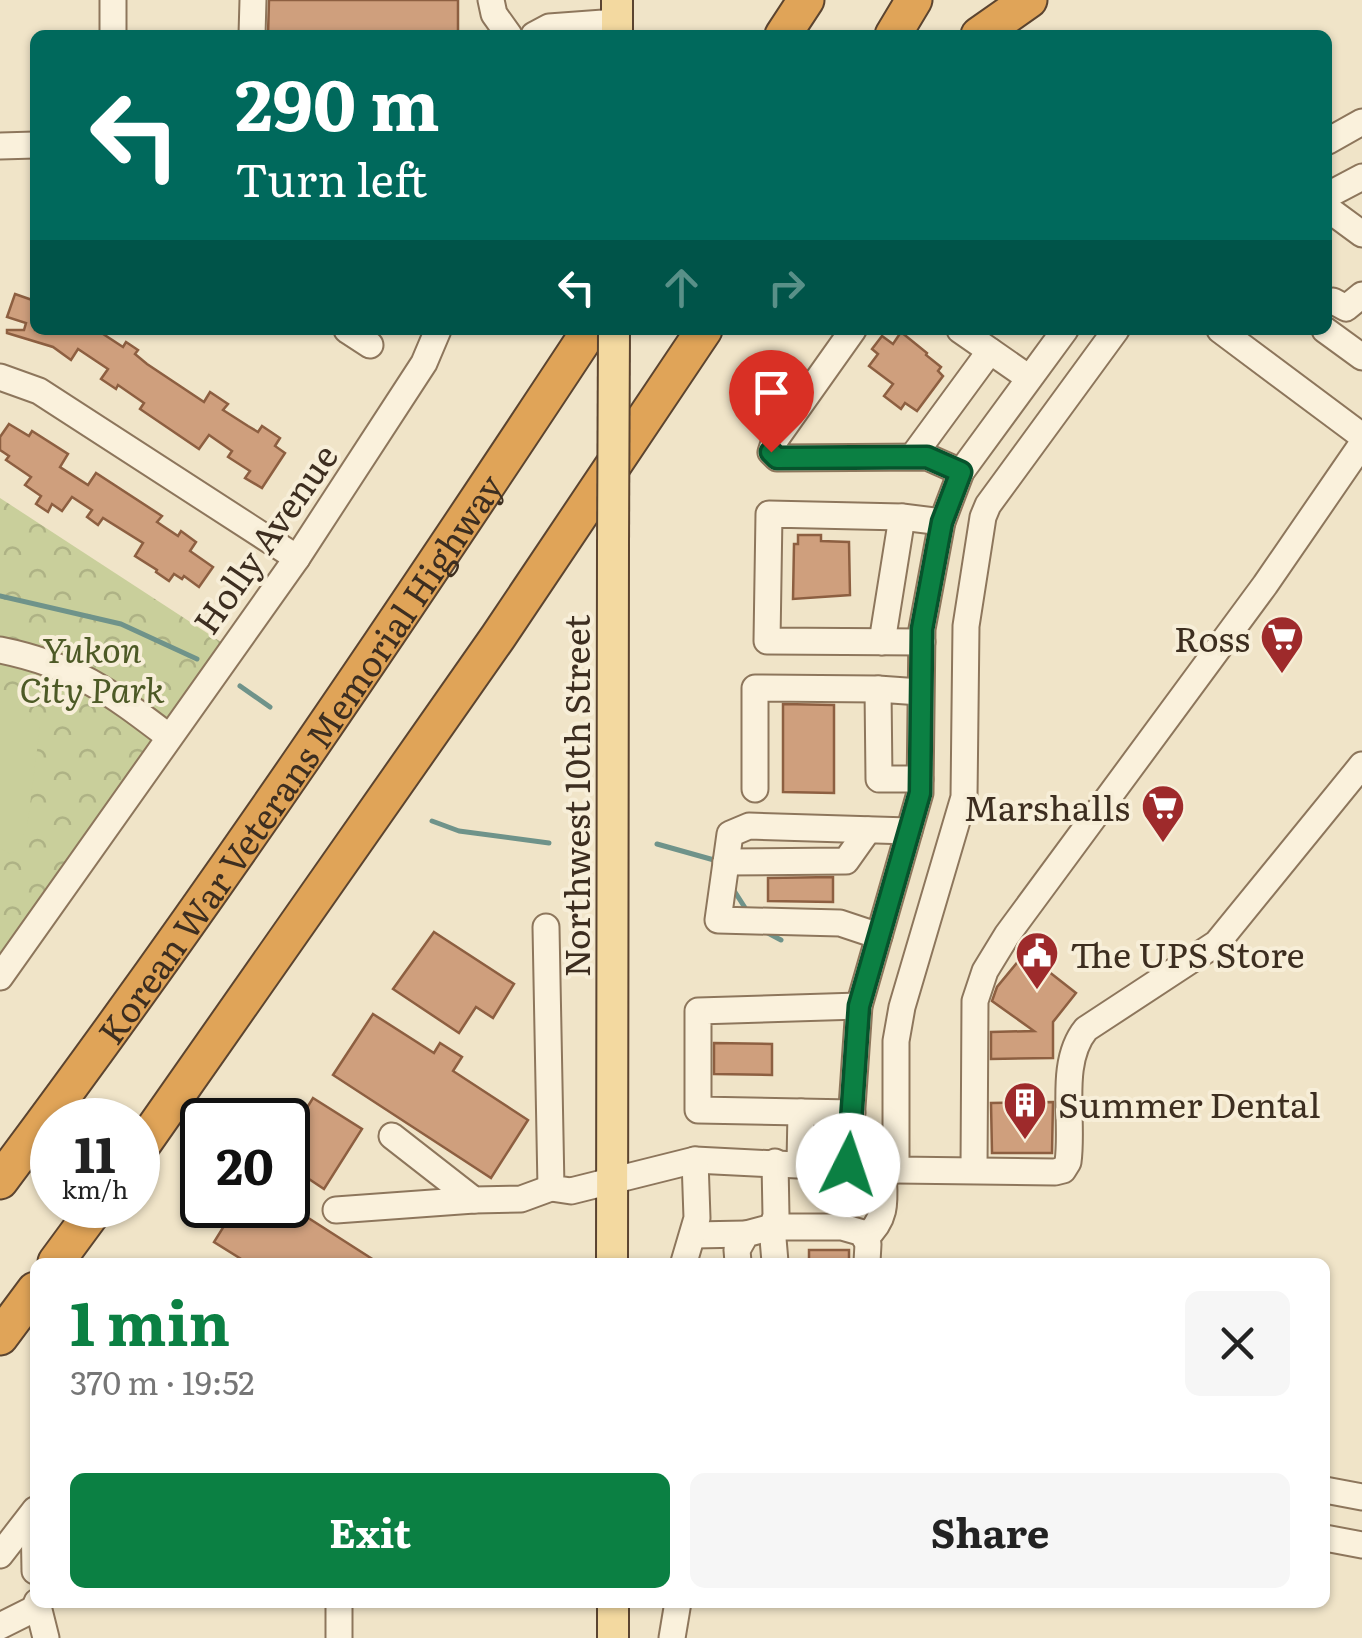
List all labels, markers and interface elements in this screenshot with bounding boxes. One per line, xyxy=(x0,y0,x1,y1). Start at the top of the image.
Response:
text: 290 m xyxy=(235,49,440,153)
icon: left xyxy=(70,70,200,200)
text: Turn left xyxy=(235,144,427,211)
icon: left xyxy=(549,260,604,315)
icon: ahead xyxy=(654,260,709,315)
icon: right xyxy=(759,260,814,315)
pin xyxy=(729,350,814,453)
icon: arrive xyxy=(744,365,799,420)
street label: Holly Avenue xyxy=(179,432,349,644)
street label: Korean War Veterans Memorial Highway xyxy=(84,462,515,1054)
place label: Ross xyxy=(1174,611,1250,663)
supermarket icon: Ross xyxy=(1259,614,1305,675)
street label: Northwest 10th Street xyxy=(549,615,601,977)
park label: Yukon City Park xyxy=(19,622,165,714)
place label: Marshalls xyxy=(963,780,1130,832)
supermarket icon: Marshalls xyxy=(1140,783,1186,844)
place label: The UPS Store xyxy=(1070,927,1305,979)
public building icon: The UPS Store xyxy=(1014,930,1060,991)
place label: Summer Dental xyxy=(1058,1077,1321,1129)
building icon: Summer Dental xyxy=(1002,1080,1048,1141)
speed limit sign: 20 xyxy=(180,1098,310,1228)
position arrow xyxy=(796,1113,900,1217)
text: 11 xyxy=(74,1114,116,1188)
text: km/h xyxy=(62,1170,128,1207)
text: 1 min xyxy=(70,1275,230,1364)
button: close xyxy=(1185,1291,1290,1396)
text: 370 m · 19:52 xyxy=(70,1357,255,1405)
button: Exit xyxy=(70,1473,670,1588)
button: Share xyxy=(690,1473,1290,1588)

